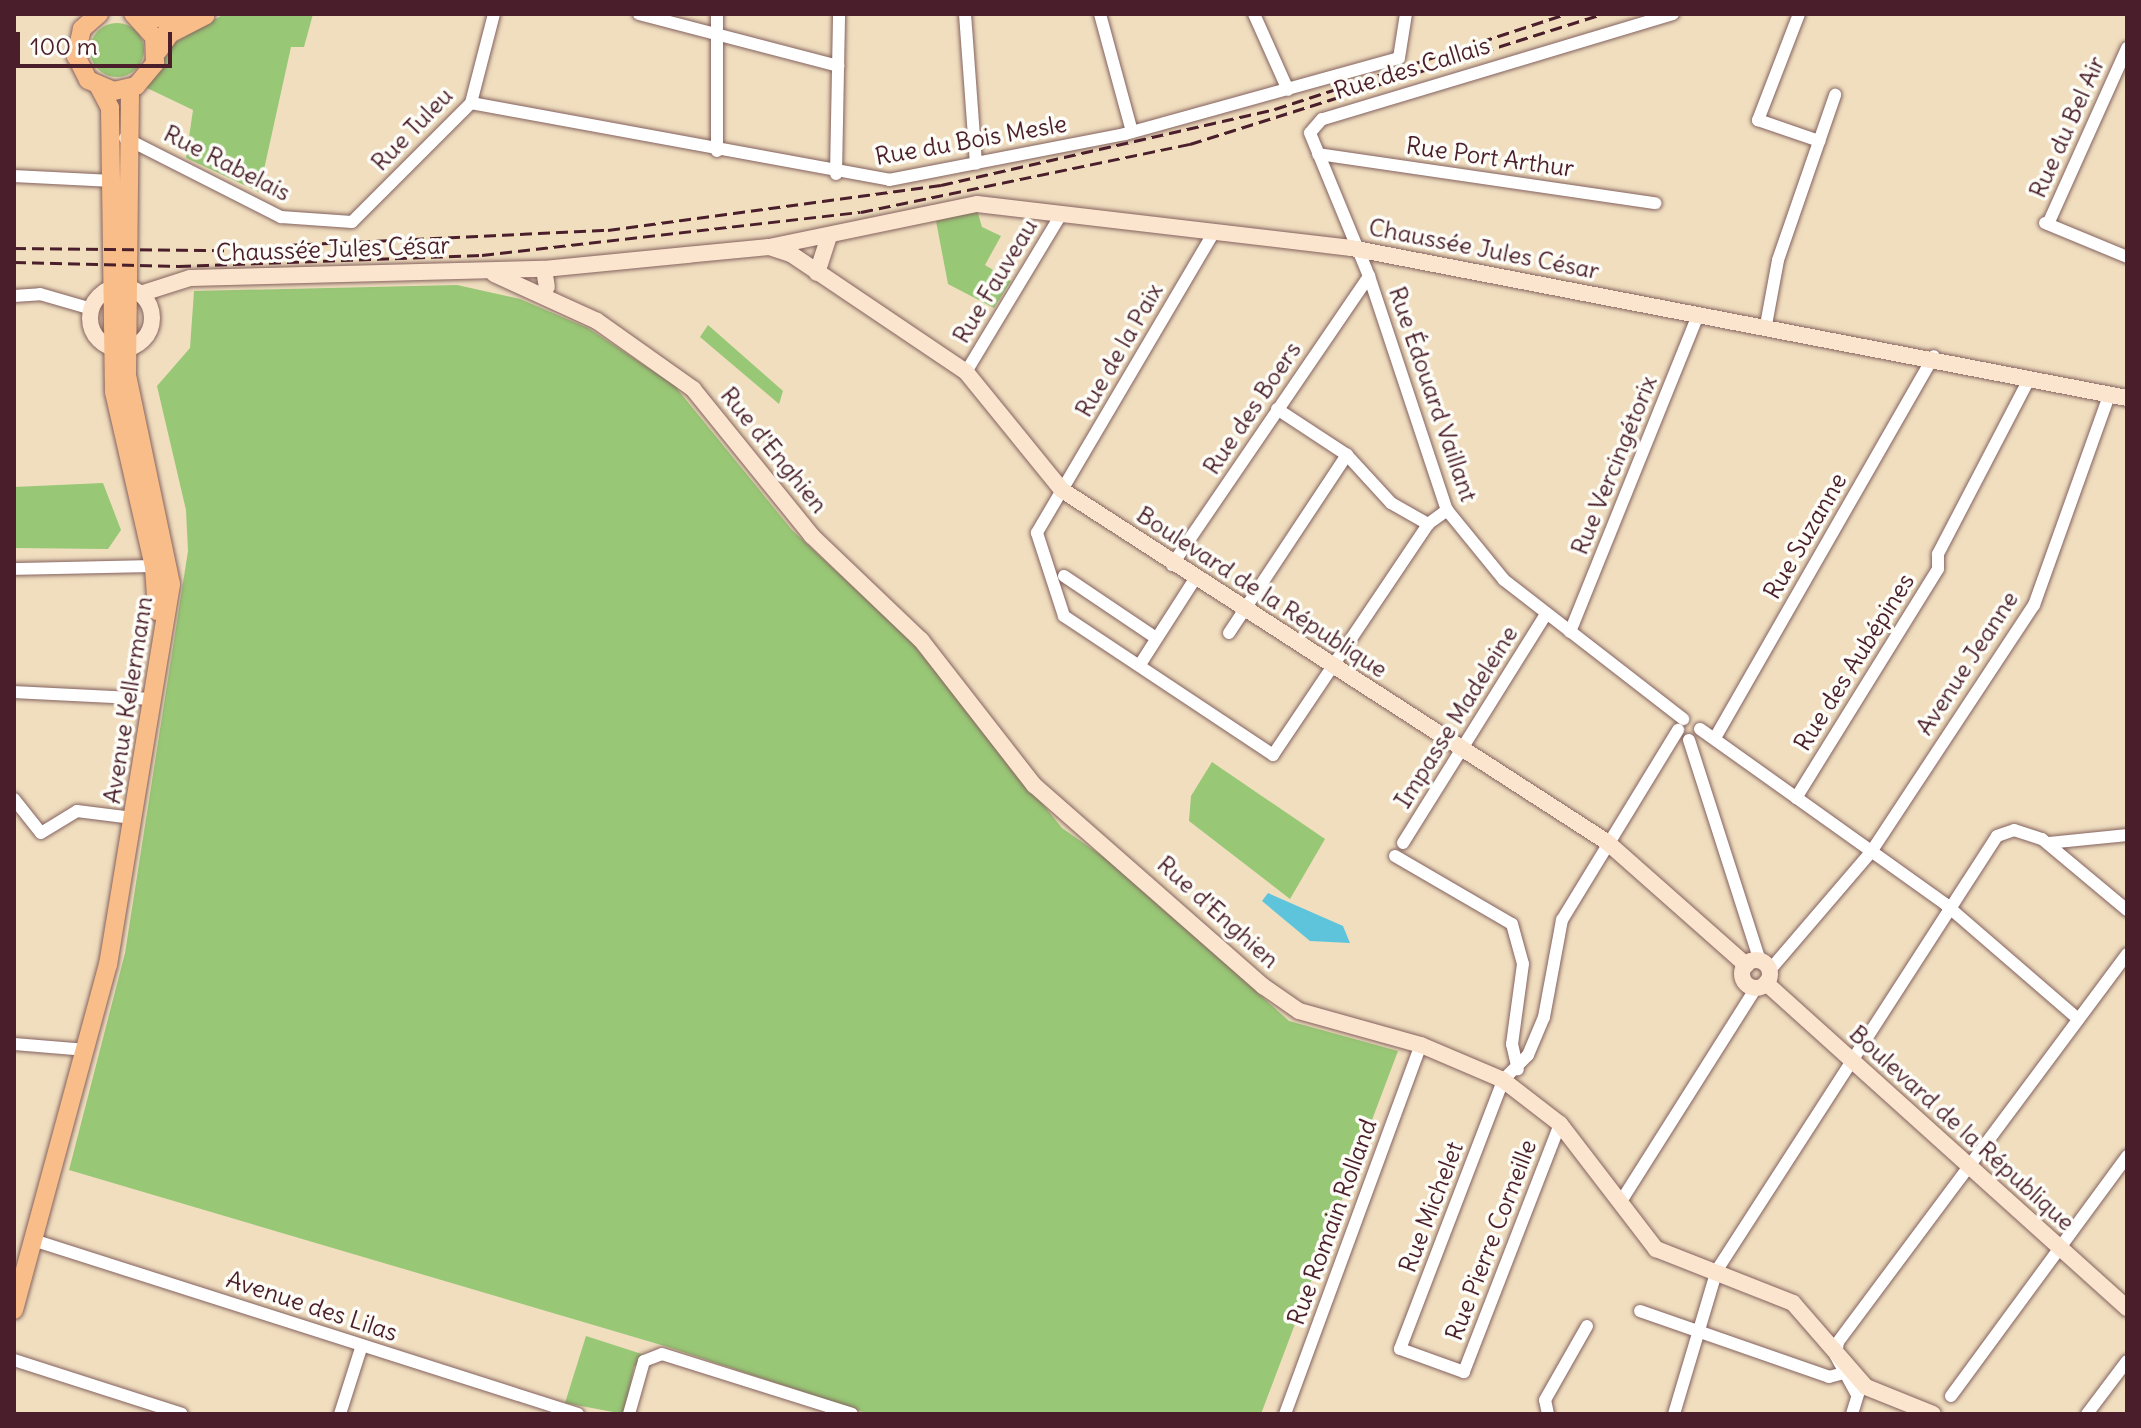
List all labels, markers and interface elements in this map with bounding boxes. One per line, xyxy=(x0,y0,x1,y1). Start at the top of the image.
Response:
scale bar xyxy=(20,16,176,66)
text: 100 m xyxy=(30,31,98,61)
street label: Rue des Callais xyxy=(1331,31,1493,105)
street label: Rue du Bel Air xyxy=(2023,52,2111,202)
street label: Rue Tuleu xyxy=(365,81,459,177)
street label: Rue du Bois Mesle xyxy=(873,109,1069,171)
street label: Rue Rabelais xyxy=(159,119,295,207)
street label: Rue Port Arthur xyxy=(1404,131,1576,183)
street label: Chaussée Jules César xyxy=(1366,213,1602,285)
street label: Rue Fauveau xyxy=(947,214,1043,348)
street label: Chaussée Jules César xyxy=(215,231,451,267)
street label: Rue de la Paix xyxy=(1069,278,1169,422)
street label: Rue Édouard Vaillant xyxy=(1383,283,1483,505)
street label: Rue des Boers xyxy=(1197,336,1307,480)
street label: Rue Vercingétorix xyxy=(1565,371,1663,559)
street label: Rue d'Enghien xyxy=(714,381,834,519)
street label: Rue Suzanne xyxy=(1757,468,1853,604)
street label: Boulevard de la République xyxy=(1131,500,1393,684)
street label: Rue des Aubépines xyxy=(1788,568,1920,756)
street label: Avenue Jeanne xyxy=(1910,586,2024,740)
street label: Avenue Kellermann xyxy=(97,594,159,806)
street label: Impasse Madeleine xyxy=(1388,621,1524,813)
street label: Rue d'Enghien xyxy=(1151,850,1285,974)
street label: Boulevard de la République xyxy=(1843,1019,2081,1237)
street label: Rue Romain Rolland xyxy=(1281,1115,1383,1329)
street label: Rue Pierre Corneille xyxy=(1439,1136,1543,1344)
street label: Rue Michelet xyxy=(1393,1138,1469,1276)
street label: Avenue des Lilas xyxy=(223,1265,401,1347)

